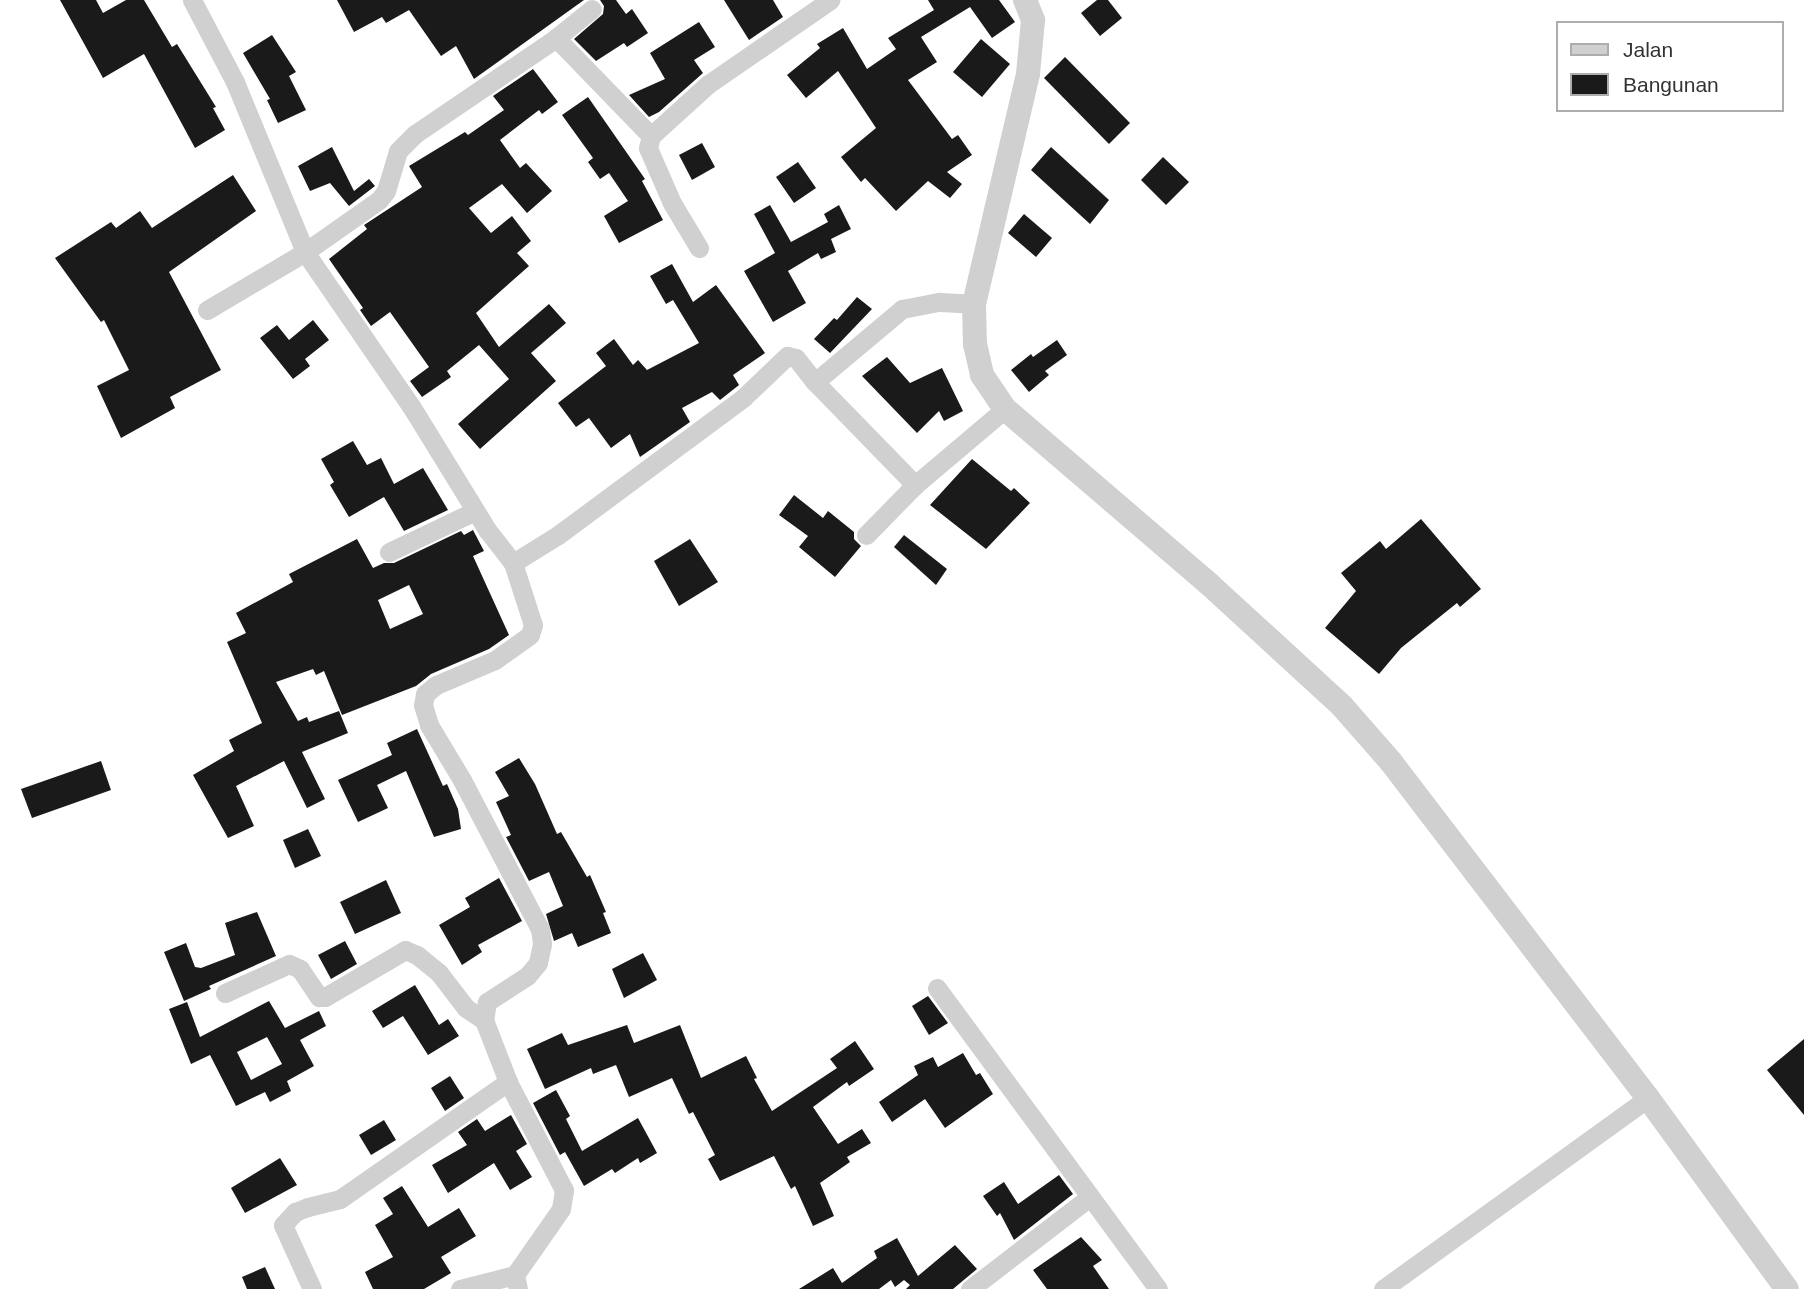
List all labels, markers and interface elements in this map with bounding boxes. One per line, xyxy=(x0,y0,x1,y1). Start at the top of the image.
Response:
legend xyxy=(1556,21,1783,112)
text: Jalan xyxy=(1623,38,1673,61)
text: Bangunan xyxy=(1623,73,1719,96)

